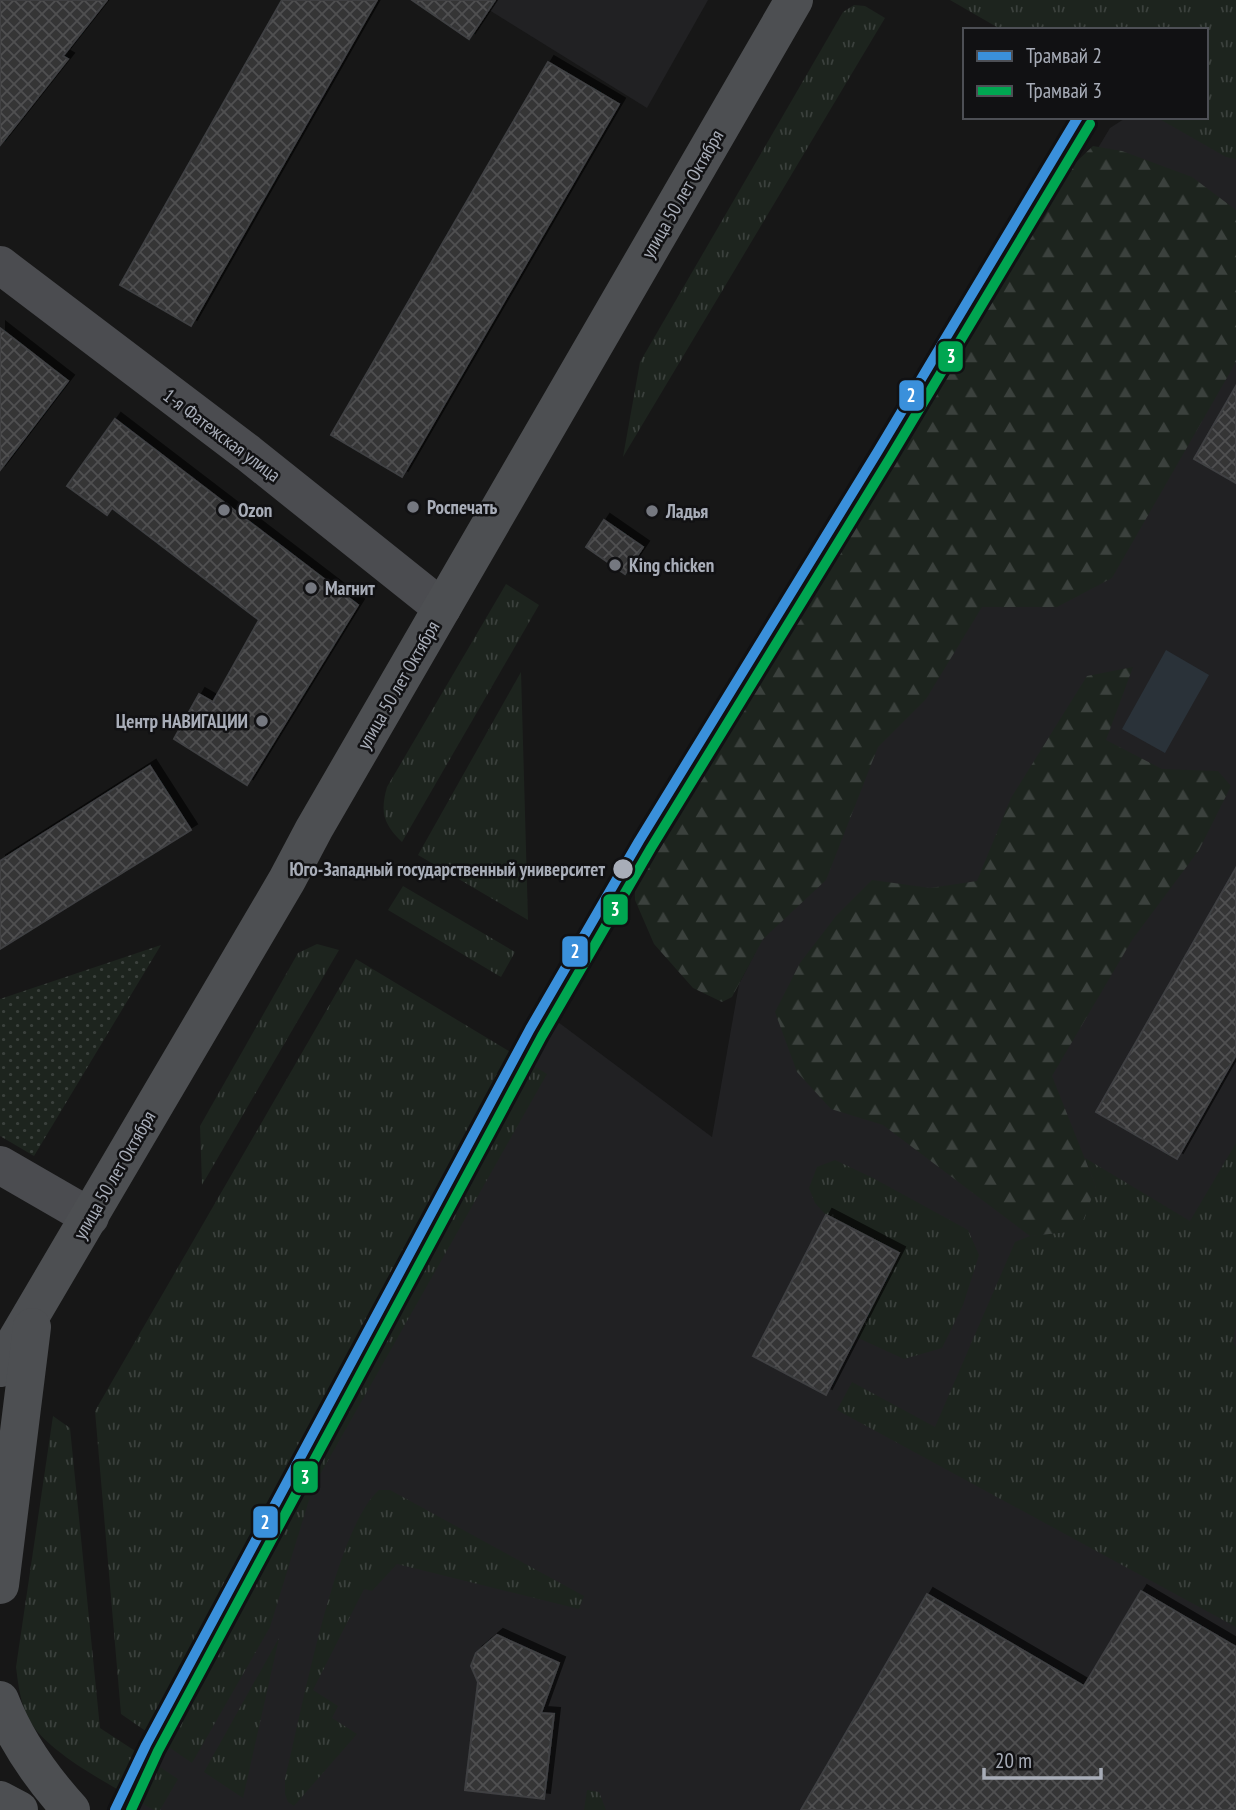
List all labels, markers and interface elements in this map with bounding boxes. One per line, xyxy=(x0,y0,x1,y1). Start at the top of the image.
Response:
legend xyxy=(963,28,1208,119)
text: Трамвай 2 xyxy=(1026,42,1102,69)
text: Трамвай 3 xyxy=(1026,77,1102,104)
street label: улица 50 лет Октября xyxy=(636,125,728,263)
line badge: 3 xyxy=(937,340,964,373)
text: 3 xyxy=(946,344,956,368)
line badge: 2 xyxy=(898,379,925,412)
street label: 1-я Фатежская улица xyxy=(159,383,285,487)
text: 2 xyxy=(906,383,916,407)
place label: Роспечать xyxy=(427,495,497,519)
place label: Ozon xyxy=(238,498,272,522)
marker: Роспечать xyxy=(405,499,421,515)
place label: Ладья xyxy=(665,499,708,523)
marker: Ozon xyxy=(216,502,232,518)
marker: Ладья xyxy=(644,503,660,519)
place label: King chicken xyxy=(629,553,714,577)
marker: King chicken xyxy=(607,557,623,573)
place label: Магнит xyxy=(325,576,375,600)
marker: Магнит xyxy=(303,580,319,596)
street label: улица 50 лет Октября xyxy=(352,616,444,754)
place label: Центр НАВИГАЦИИ xyxy=(116,709,248,733)
marker: Центр НАВИГАЦИИ xyxy=(254,713,270,729)
place label: Юго-Западный государственный университет xyxy=(289,857,605,881)
marker: Юго-Западный государственный университет xyxy=(611,857,635,881)
line badge: 3 xyxy=(602,893,629,926)
text: 3 xyxy=(610,897,620,921)
line badge: 2 xyxy=(561,935,589,968)
text: 2 xyxy=(570,939,580,963)
street label: улица 50 лет Октября xyxy=(68,1106,160,1244)
line badge: 3 xyxy=(292,1460,319,1494)
text: 3 xyxy=(300,1465,310,1489)
line badge: 2 xyxy=(252,1505,279,1539)
text: 2 xyxy=(260,1510,270,1534)
scale bar xyxy=(984,1736,1101,1780)
text: 20 m xyxy=(995,1747,1032,1774)

